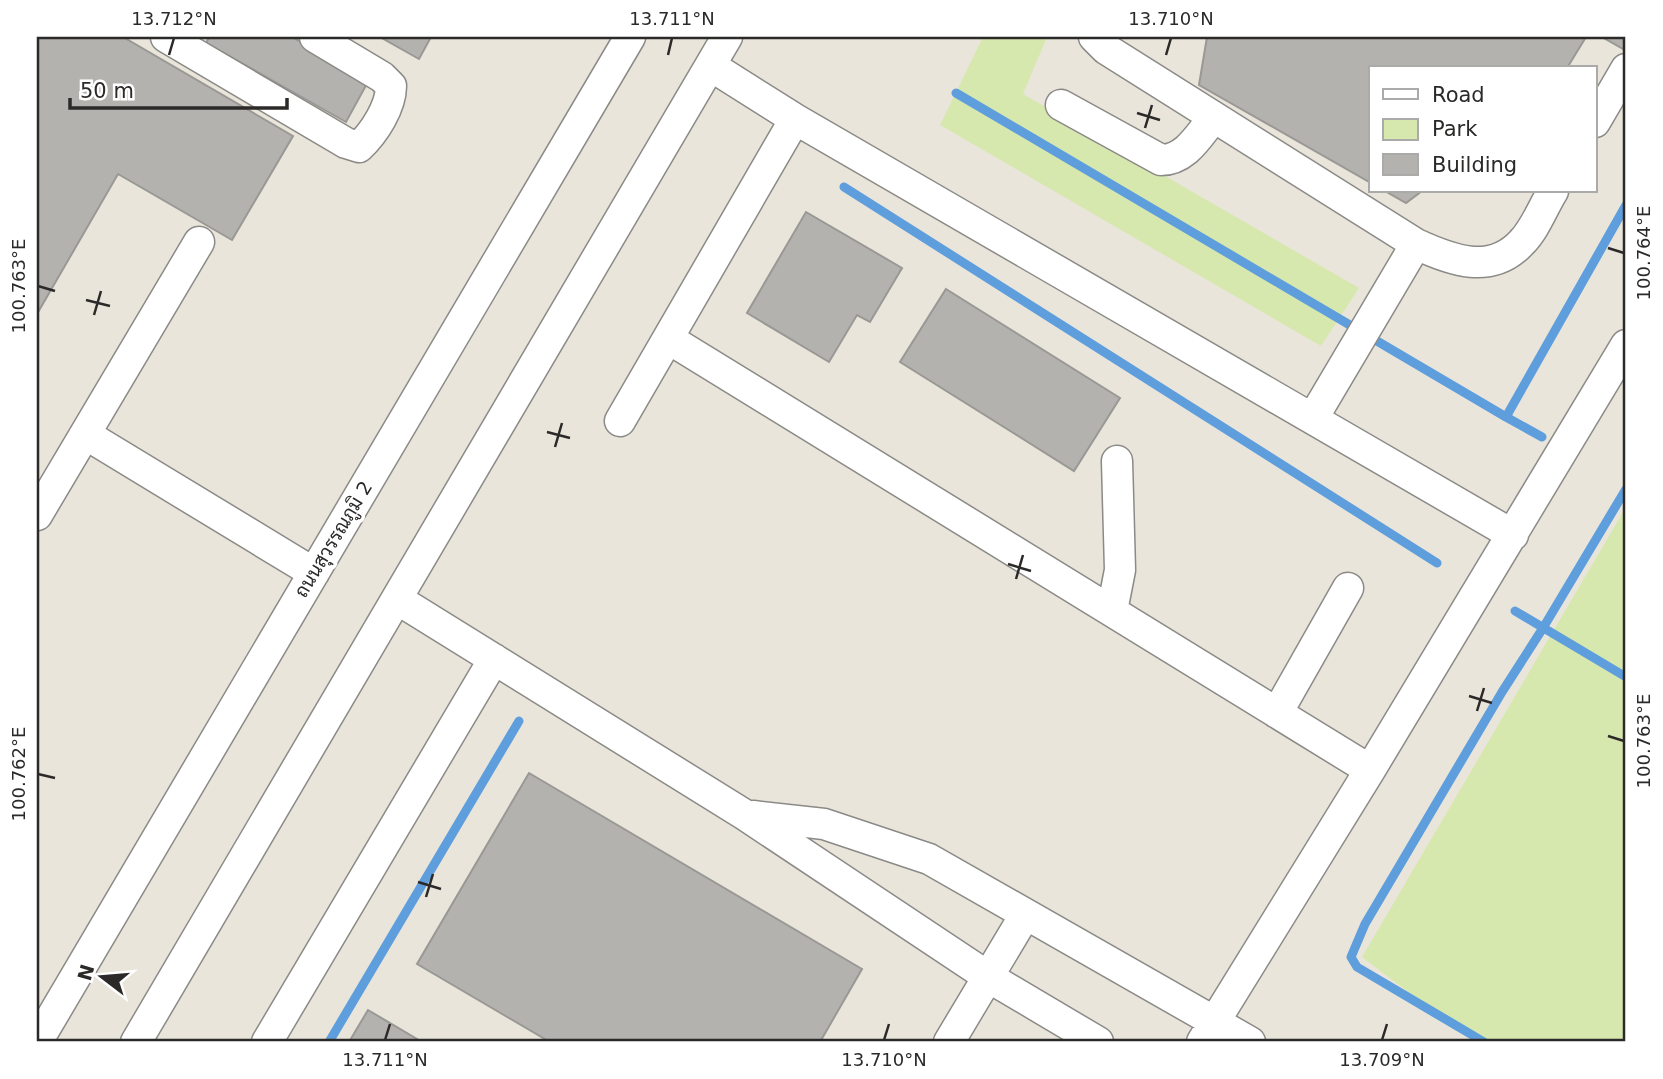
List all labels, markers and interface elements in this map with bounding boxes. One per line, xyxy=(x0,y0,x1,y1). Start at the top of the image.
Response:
text: 13.712°N xyxy=(131,8,217,29)
text: 13.711°N xyxy=(629,8,715,29)
text: 13.710°N xyxy=(1128,8,1214,29)
scale bar xyxy=(70,66,287,110)
legend xyxy=(1369,66,1596,192)
text: 50 m xyxy=(80,79,134,103)
text: Road xyxy=(1432,83,1485,107)
text: Park xyxy=(1432,117,1478,141)
text: Building xyxy=(1432,153,1517,177)
text: 100.764°E xyxy=(1633,206,1654,300)
text: 100.763°E xyxy=(8,239,29,333)
street label: ถนนสุวรรณภูมิ 2 xyxy=(290,477,379,603)
text: 100.763°E xyxy=(1633,694,1654,788)
text: 100.762°E xyxy=(8,727,29,821)
north arrow xyxy=(66,942,136,1012)
text: N xyxy=(73,962,98,983)
text: 13.711°N xyxy=(342,1049,428,1070)
text: 13.710°N xyxy=(841,1049,927,1070)
text: 13.709°N xyxy=(1339,1049,1425,1070)

